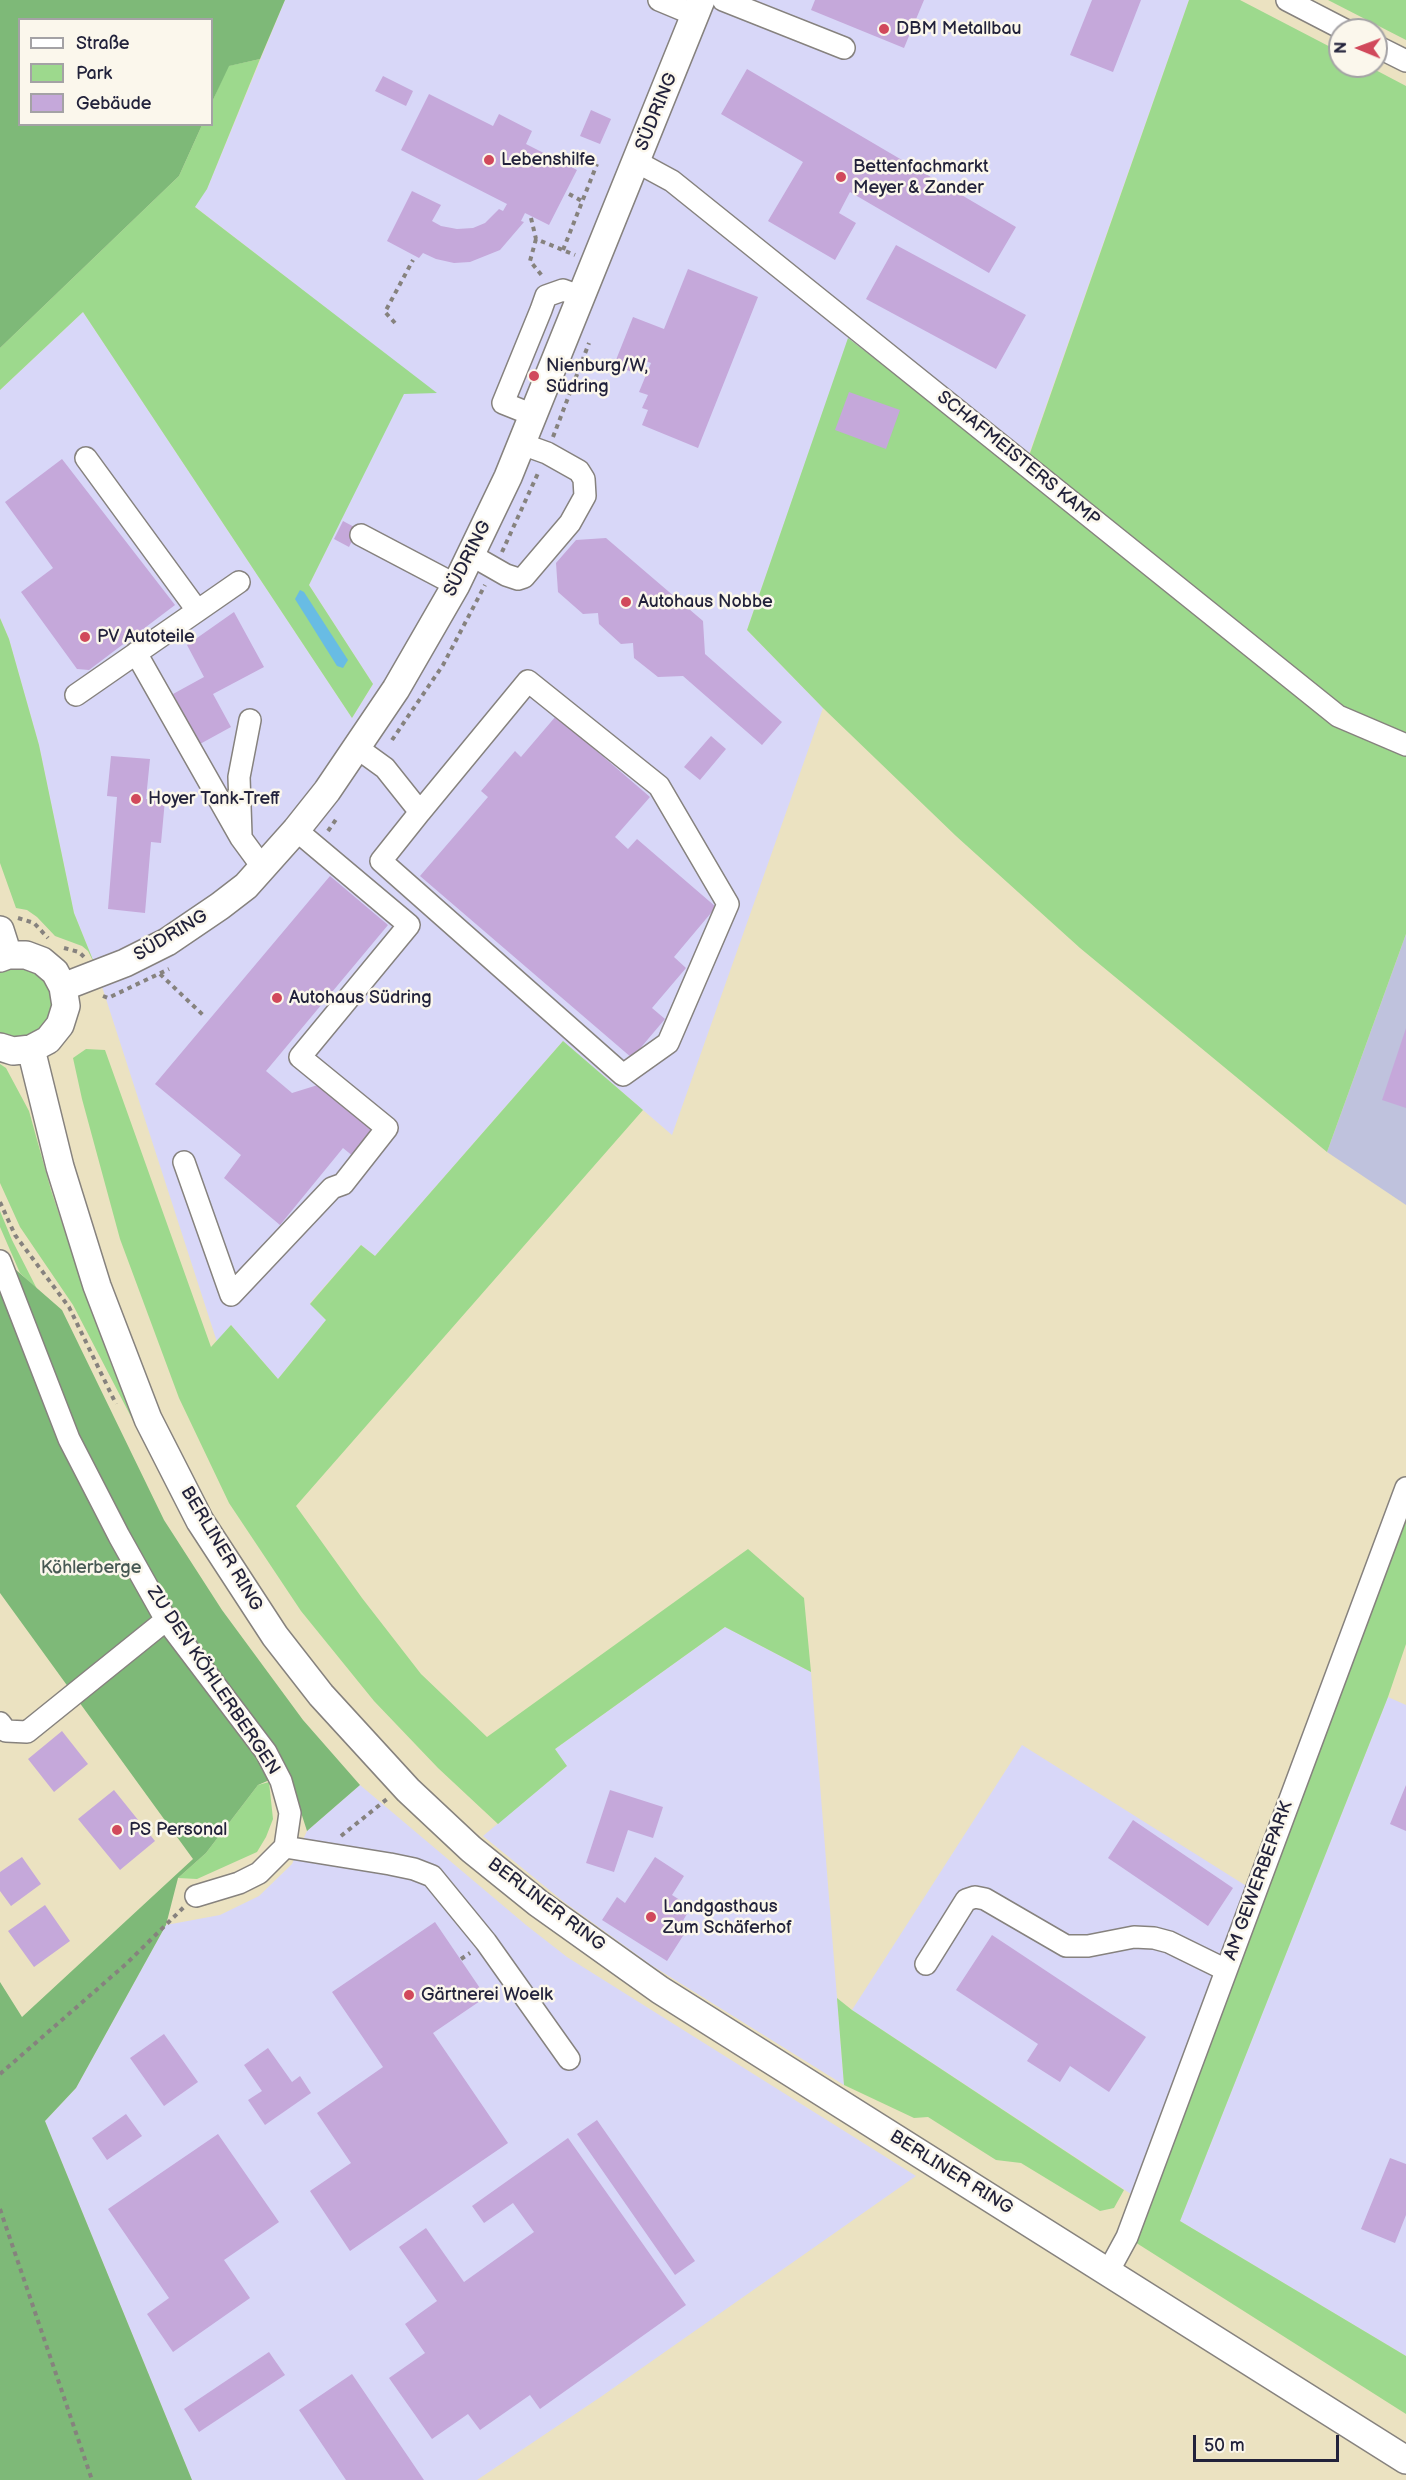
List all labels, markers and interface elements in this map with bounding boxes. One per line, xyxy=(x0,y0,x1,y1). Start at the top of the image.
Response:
legend xyxy=(18,18,213,126)
place label: DBM Metallbau xyxy=(896,18,1022,40)
north arrow xyxy=(1328,18,1388,78)
marker: DBM Metallbau xyxy=(877,22,891,36)
text: Straße xyxy=(76,33,129,54)
text: N xyxy=(1332,42,1351,54)
text: Park xyxy=(76,63,112,84)
street label: SÜDRING xyxy=(632,70,682,154)
text: Gebäude xyxy=(76,93,152,114)
place label: Lebenshilfe xyxy=(501,149,595,171)
marker: Lebenshilfe xyxy=(482,153,496,167)
place label: Bettenfachmarkt Meyer & Zander xyxy=(853,156,989,198)
marker: Bettenfachmarkt Meyer & Zander xyxy=(834,170,848,184)
place label: Nienburg/W, Südring xyxy=(546,355,648,398)
marker: Nienburg/W, Südring xyxy=(527,369,541,383)
street label: SCHAFMEISTERS KAMP xyxy=(932,387,1104,531)
street label: SÜDRING xyxy=(440,518,496,600)
place label: Autohaus Nobbe xyxy=(638,591,773,613)
marker: Autohaus Nobbe xyxy=(619,595,633,609)
place label: PV Autoteile xyxy=(97,626,195,648)
marker: PV Autoteile xyxy=(78,630,92,644)
place label: Hoyer Tank-Treff xyxy=(148,788,280,810)
marker: Hoyer Tank-Treff xyxy=(129,792,143,806)
street label: SÜDRING xyxy=(130,906,212,966)
place label: Autohaus Südring xyxy=(289,987,432,1009)
marker: Autohaus Südring xyxy=(270,991,284,1005)
street label: BERLINER RING xyxy=(175,1483,267,1615)
park label: Köhlerberge xyxy=(41,1557,141,1579)
street label: ZU DEN KÖHLERBERGEN xyxy=(142,1583,284,1779)
street label: AM GEWERBEPARK xyxy=(1220,1799,1298,1963)
place label: PS Personal xyxy=(129,1819,227,1841)
marker: PS Personal xyxy=(110,1823,124,1837)
street label: BERLINER RING xyxy=(483,1854,609,1956)
place label: Landgasthaus Zum Schäferhof xyxy=(663,1896,792,1938)
marker: Landgasthaus Zum Schäferhof xyxy=(644,1910,658,1924)
place label: Gärtnerei Woelk xyxy=(421,1984,553,2006)
marker: Gärtnerei Woelk xyxy=(402,1988,416,2002)
street label: BERLINER RING xyxy=(885,2126,1017,2220)
scale bar xyxy=(1196,2423,1342,2461)
text: 50 m xyxy=(1204,2435,1245,2456)

